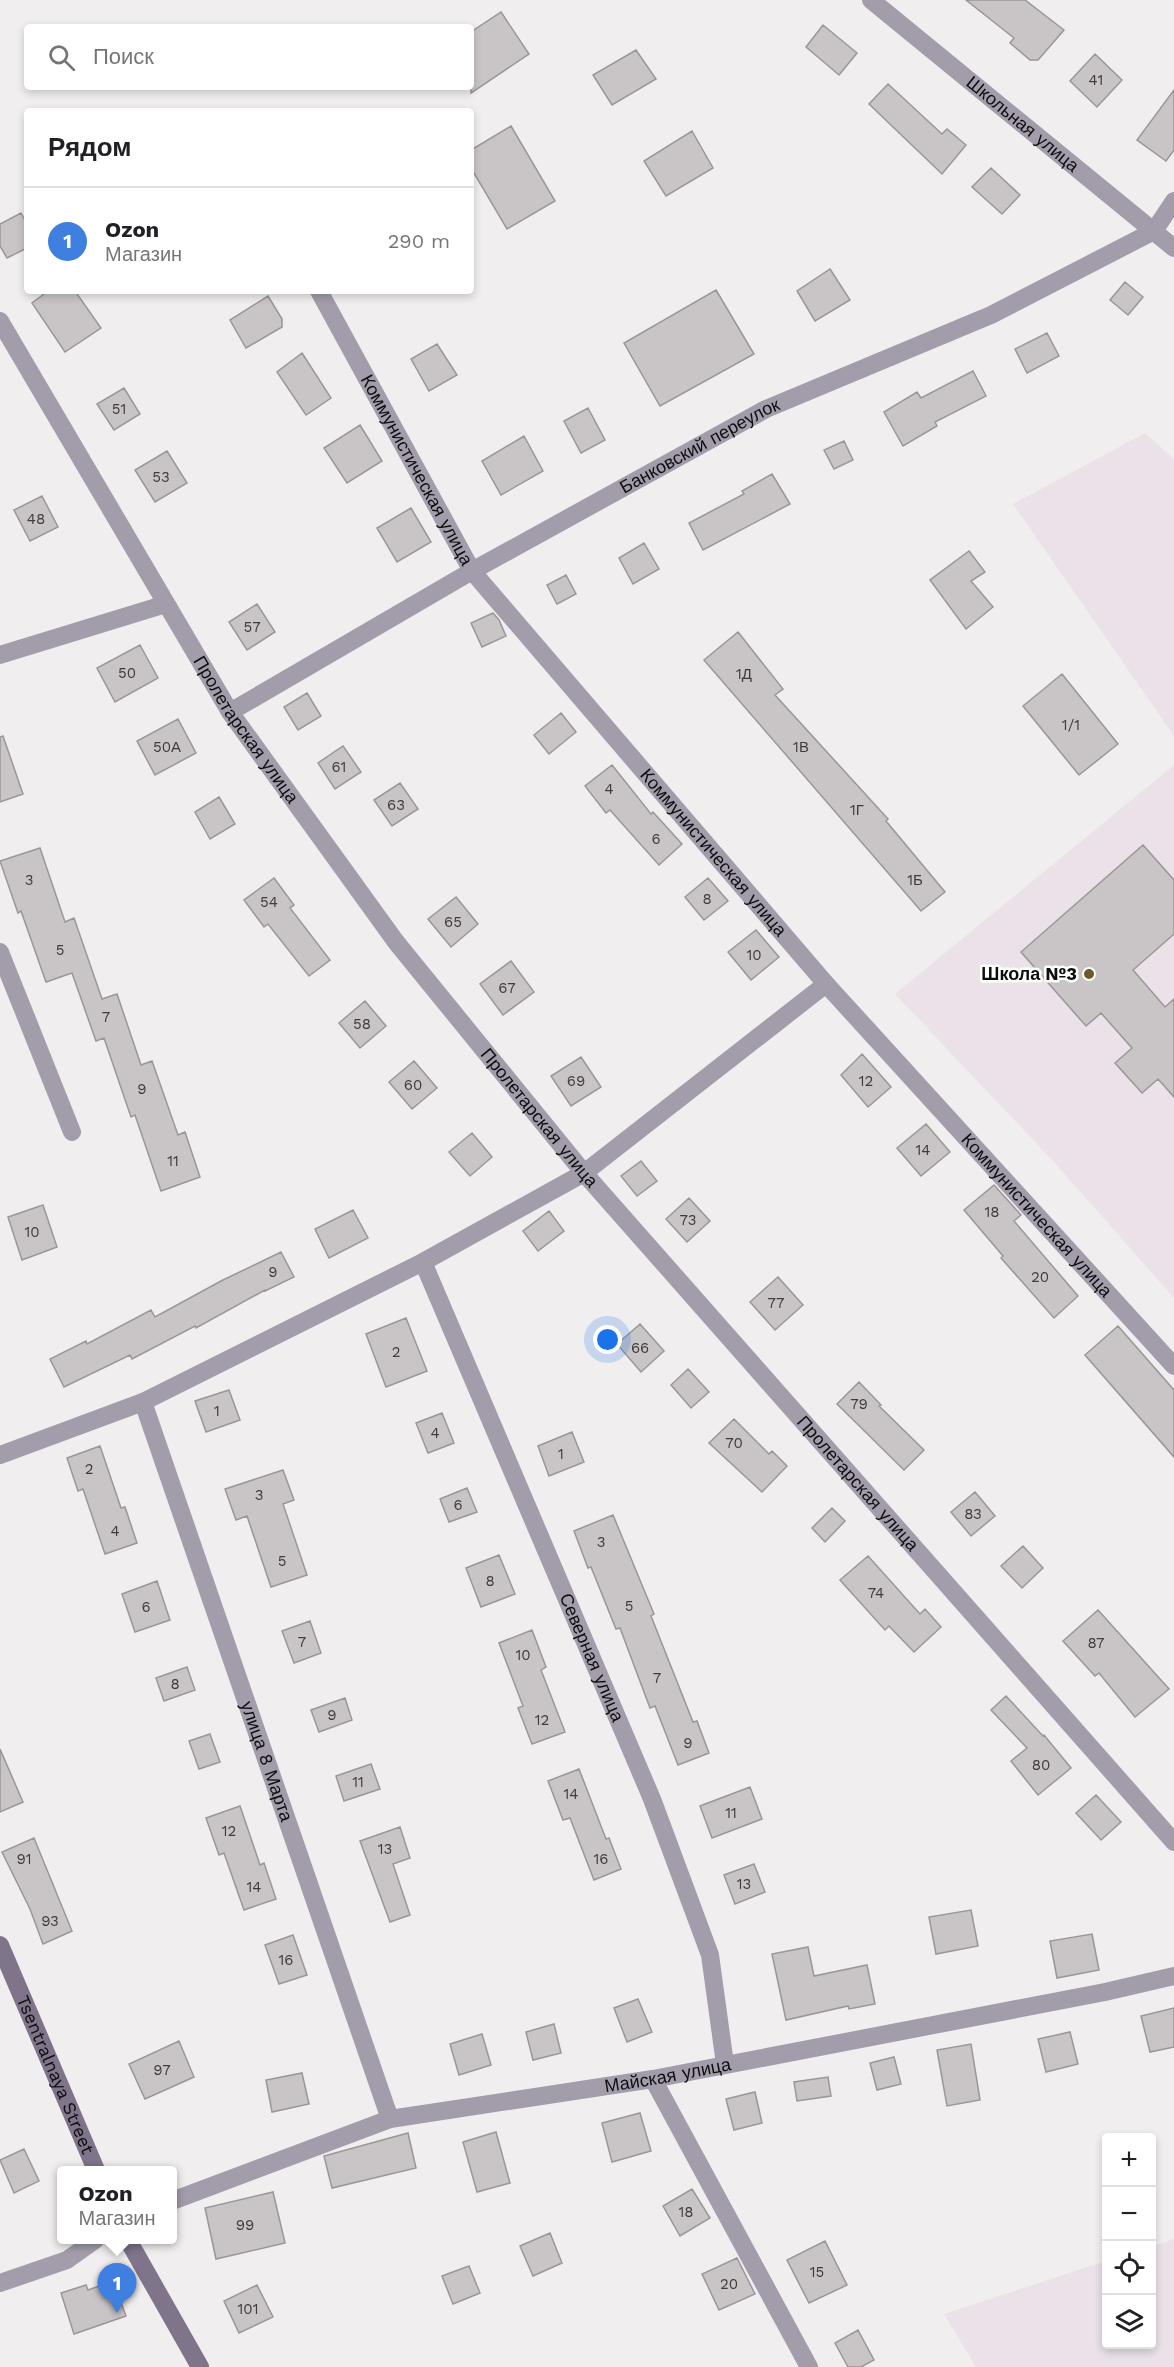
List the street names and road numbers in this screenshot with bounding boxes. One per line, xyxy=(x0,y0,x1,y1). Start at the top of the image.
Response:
street label: Школьная улица xyxy=(962,71,1084,177)
street label: Коммунистическая улица xyxy=(357,371,478,570)
street label: Банковский переулок xyxy=(616,393,783,498)
street label: Пролетарская улица xyxy=(189,652,304,808)
street label: Коммунистическая улица xyxy=(636,764,792,941)
street label: Пролетарская улица xyxy=(477,1044,603,1192)
street label: Коммунистическая улица xyxy=(957,1129,1118,1302)
street label: Пролетарская улица xyxy=(793,1411,924,1556)
street label: Северная улица xyxy=(555,1590,629,1726)
street label: улица 8 Марта xyxy=(237,1698,298,1825)
street label: Tsentralnaya Street xyxy=(13,1992,99,2157)
street label: Майская улица xyxy=(603,2053,733,2096)

